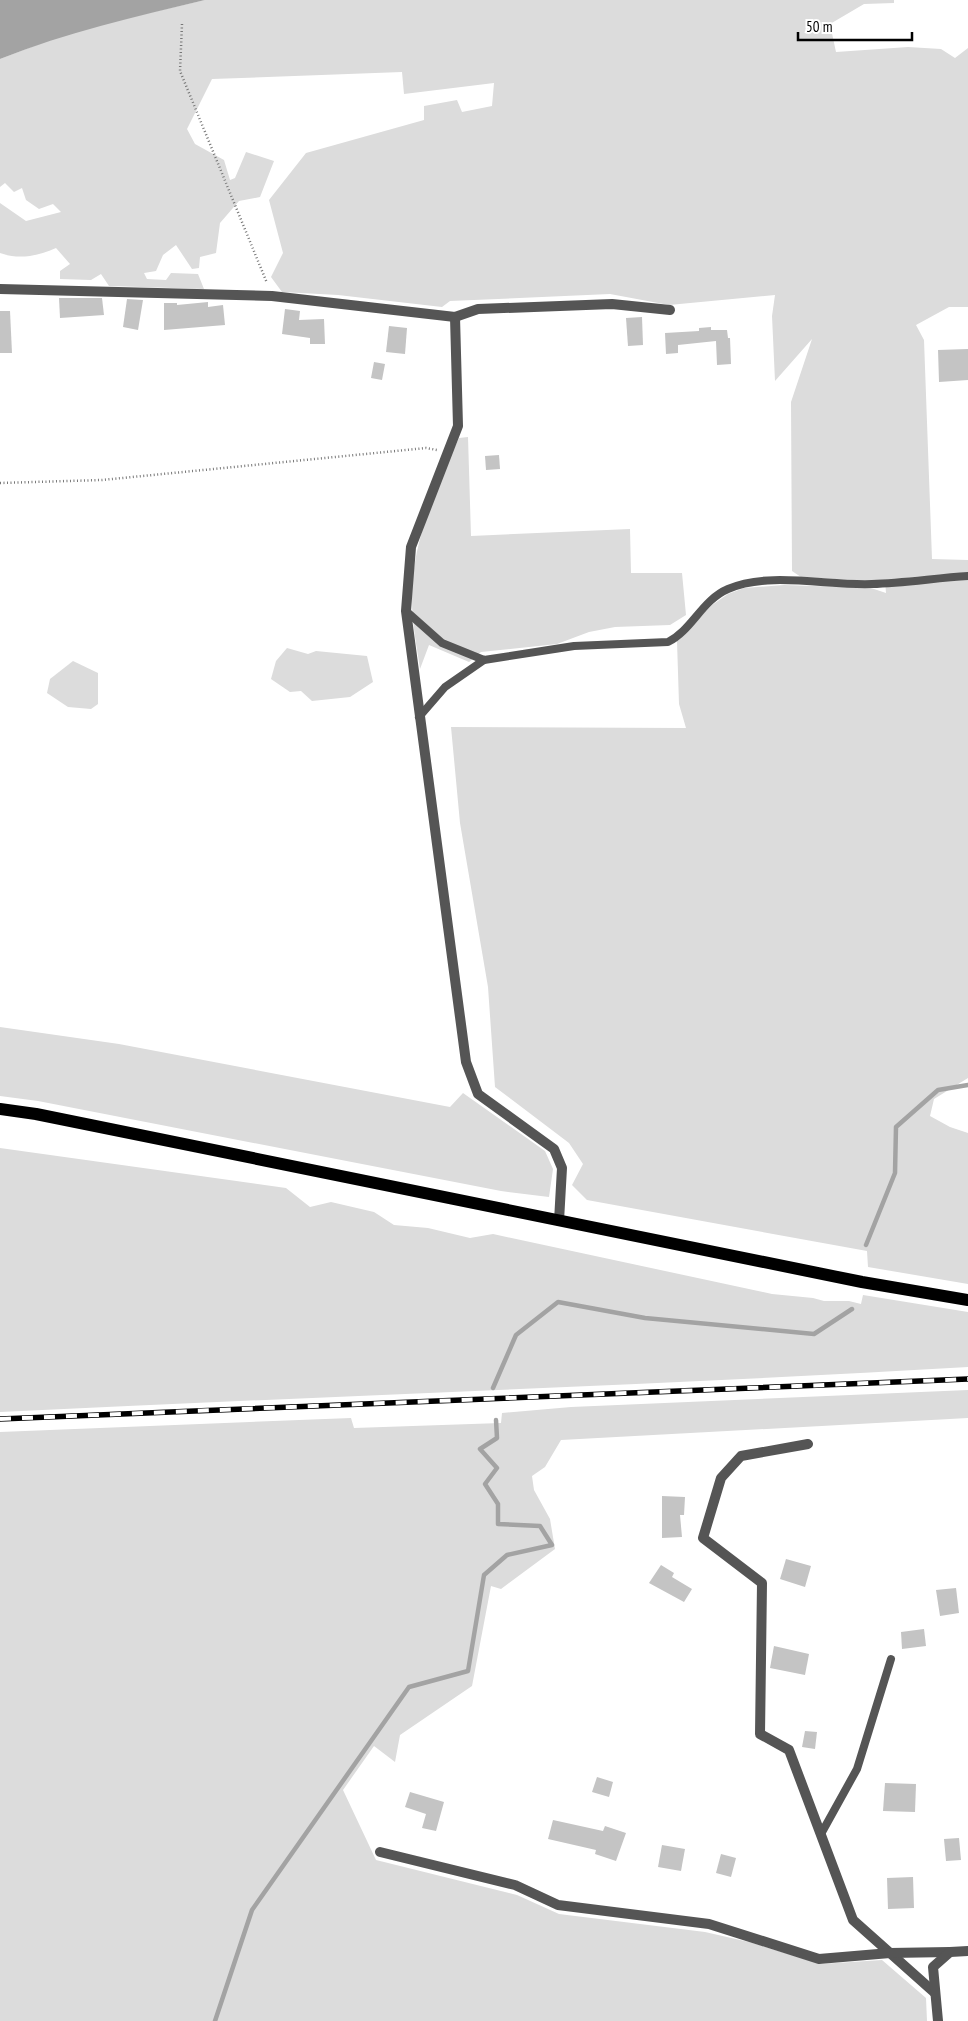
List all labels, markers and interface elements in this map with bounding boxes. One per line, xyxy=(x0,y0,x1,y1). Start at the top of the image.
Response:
scale bar xyxy=(798,10,912,42)
text: 50 m xyxy=(806,17,832,36)

